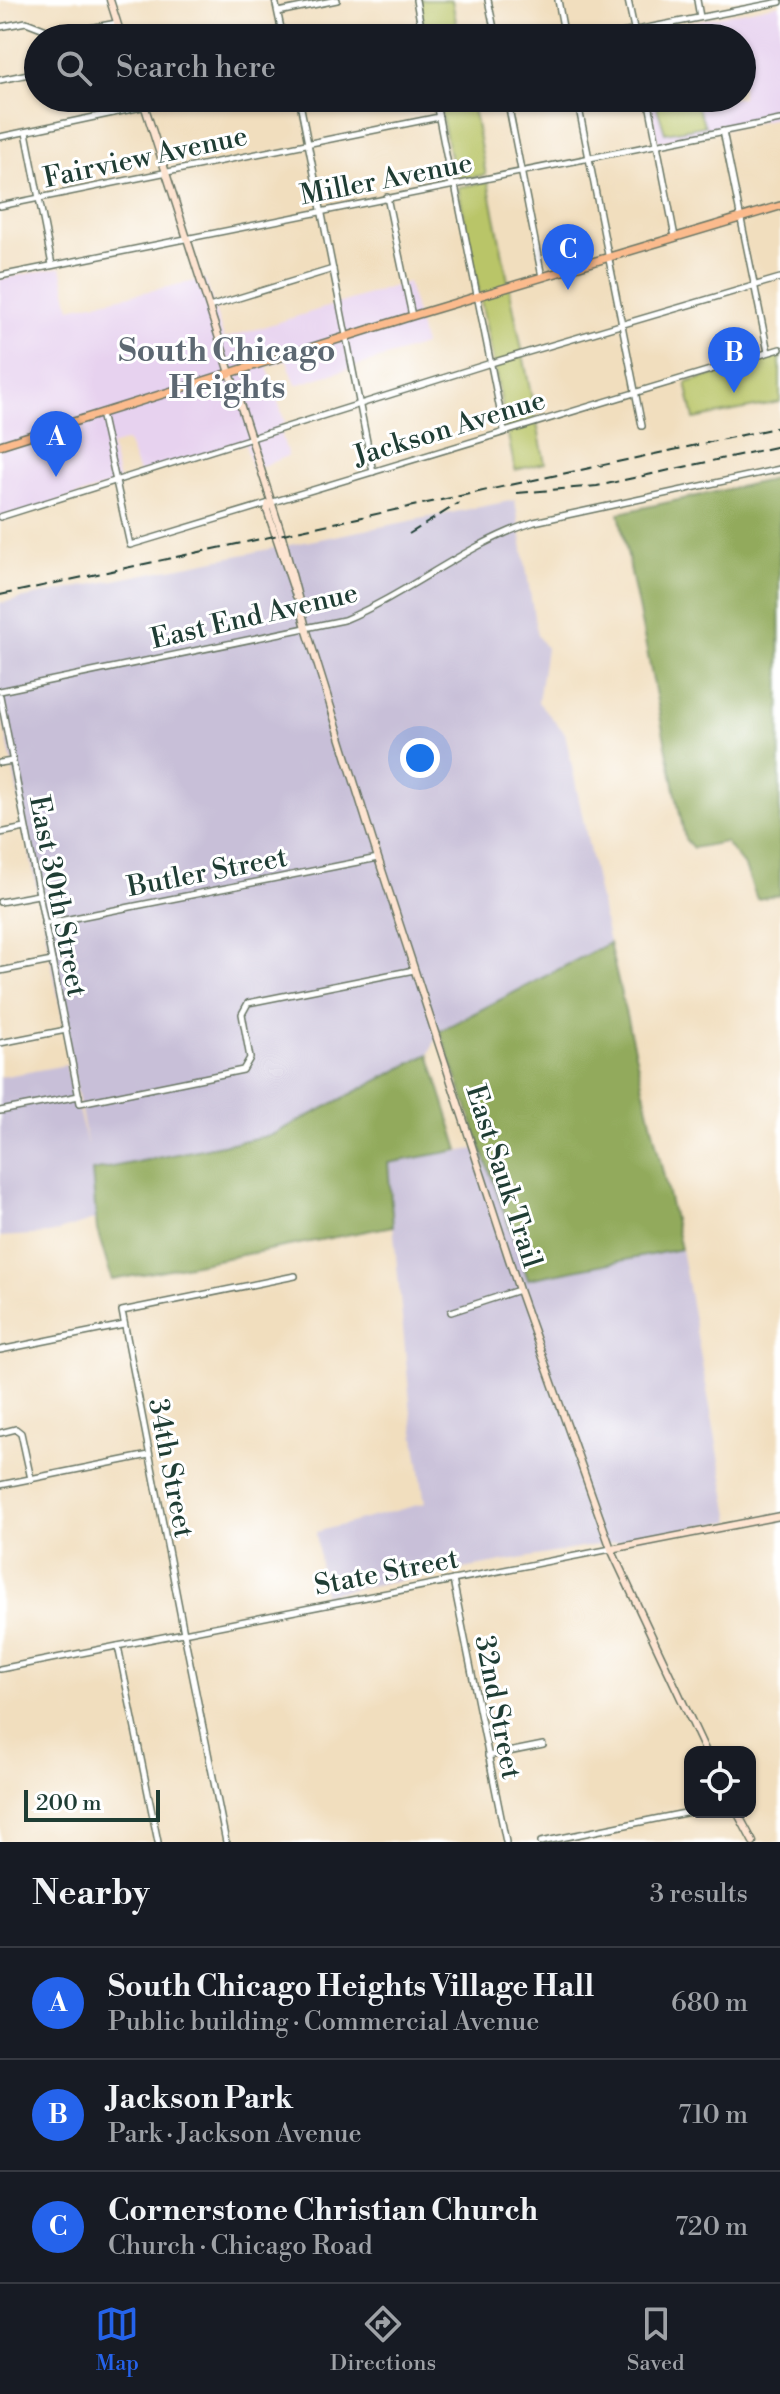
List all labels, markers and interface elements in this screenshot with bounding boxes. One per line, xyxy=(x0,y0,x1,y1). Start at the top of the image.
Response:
search box xyxy=(24,24,756,112)
icon: search xyxy=(52,46,96,90)
text: Search here xyxy=(116,49,276,87)
street label: Fairview Avenue xyxy=(40,119,251,196)
street label: Miller Avenue xyxy=(297,146,475,213)
pin: C xyxy=(542,224,594,290)
pin: B xyxy=(708,327,760,393)
district label: South Chicago Heights xyxy=(118,331,336,408)
street label: Jackson Avenue xyxy=(348,383,550,475)
pin: A xyxy=(30,411,82,477)
street label: East End Avenue xyxy=(147,576,361,657)
your location xyxy=(400,738,440,778)
street label: East 30th Street xyxy=(21,793,94,1000)
street label: Butler Street xyxy=(123,840,290,905)
street label: East Sauk Trail xyxy=(458,1080,550,1272)
street label: 34th Street xyxy=(140,1396,201,1541)
street label: State Street xyxy=(311,1541,461,1604)
street label: 32nd Street xyxy=(466,1632,529,1782)
map controls xyxy=(684,1746,756,1818)
button: locate xyxy=(684,1746,756,1818)
scale bar xyxy=(24,1786,160,1822)
text: 200 m xyxy=(36,1790,102,1817)
text: Nearby xyxy=(32,1873,150,1915)
text: 3 results xyxy=(650,1878,748,1910)
text: South Chicago Heights Village Hall xyxy=(108,1968,594,2006)
text: A xyxy=(49,1987,67,2019)
text: 680 m xyxy=(671,1987,748,2019)
text: Public building · Commercial Avenue xyxy=(108,2006,539,2038)
text: Jackson Park xyxy=(108,2080,293,2118)
text: B xyxy=(48,2099,68,2131)
text: 710 m xyxy=(678,2099,748,2131)
text: Park · Jackson Avenue xyxy=(108,2118,362,2150)
text: Cornerstone Christian Church xyxy=(108,2192,538,2230)
text: C xyxy=(49,2211,67,2243)
text: 720 m xyxy=(675,2211,748,2243)
text: Church · Chicago Road xyxy=(108,2230,373,2262)
tab: Map xyxy=(95,2302,139,2377)
tab: Directions xyxy=(330,2302,436,2377)
tab: Saved xyxy=(627,2302,685,2377)

